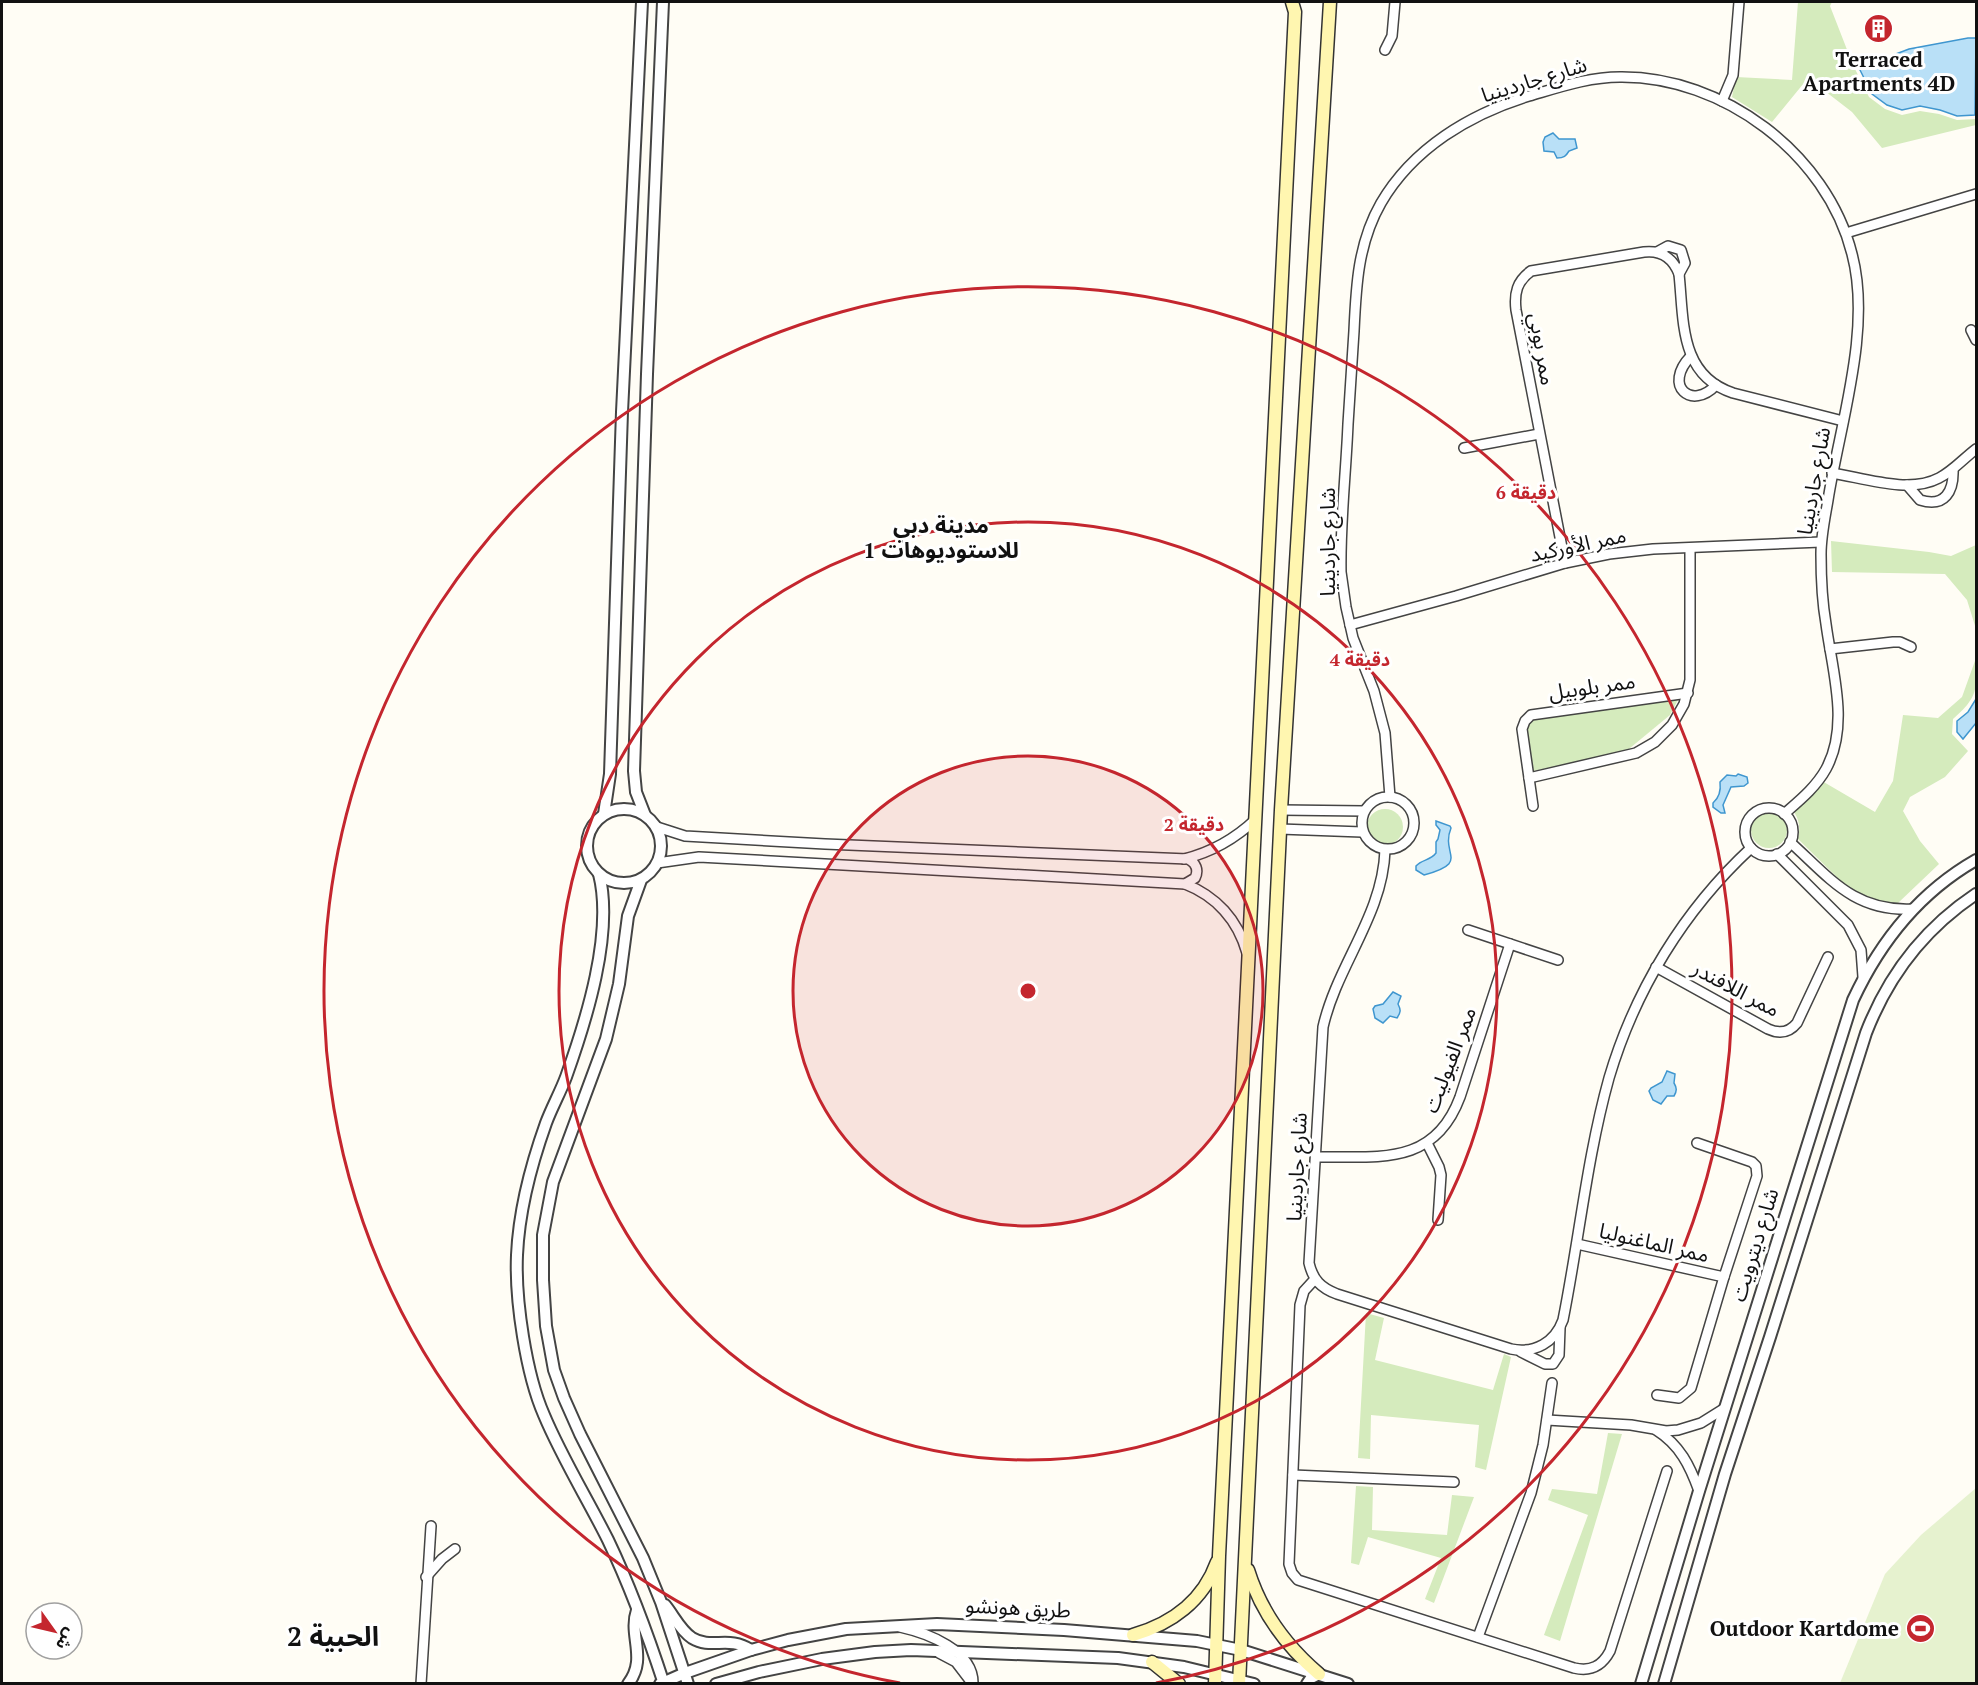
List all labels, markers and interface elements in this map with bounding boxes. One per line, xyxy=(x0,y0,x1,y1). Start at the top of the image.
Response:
building icon: Terraced Apartments 4D xyxy=(1863,13,1895,45)
place label: Terraced Apartments 4D xyxy=(1803,45,1955,97)
street label: شارع جاردينيا xyxy=(1477,50,1591,110)
street label: ممر بوبي xyxy=(1520,310,1563,388)
street label: شارع جاردينيا xyxy=(1790,425,1838,537)
text: 6 دقيقة xyxy=(1496,480,1556,504)
street label: شارع جاردينيا xyxy=(1313,487,1343,597)
district label: مدينة دبي للاستوديوهات 1 xyxy=(863,510,1019,564)
street label: ممر الأوركيد xyxy=(1527,520,1628,568)
text: 4 دقيقة xyxy=(1330,647,1390,671)
street label: ممر بلوبيل xyxy=(1547,666,1637,706)
text: 2 دقيقة xyxy=(1164,812,1224,836)
street label: ممر اللافندر xyxy=(1687,953,1785,1023)
centre of rings xyxy=(1018,981,1038,1001)
street label: ممر الفيوليت xyxy=(1416,1003,1482,1117)
street label: شارع جاردينيا xyxy=(1279,1112,1315,1222)
street label: شارع ديترويت xyxy=(1724,1185,1786,1305)
street label: ممر الماغنوليا xyxy=(1596,1216,1712,1268)
street label: طريق هونشو xyxy=(965,1590,1072,1624)
north arrow xyxy=(24,1601,84,1661)
sports icon: Outdoor Kartdome xyxy=(1904,1613,1936,1645)
place label: Outdoor Kartdome xyxy=(1710,1614,1899,1642)
district label: الحبية 2 xyxy=(287,1618,379,1654)
text: ش xyxy=(51,1624,82,1655)

